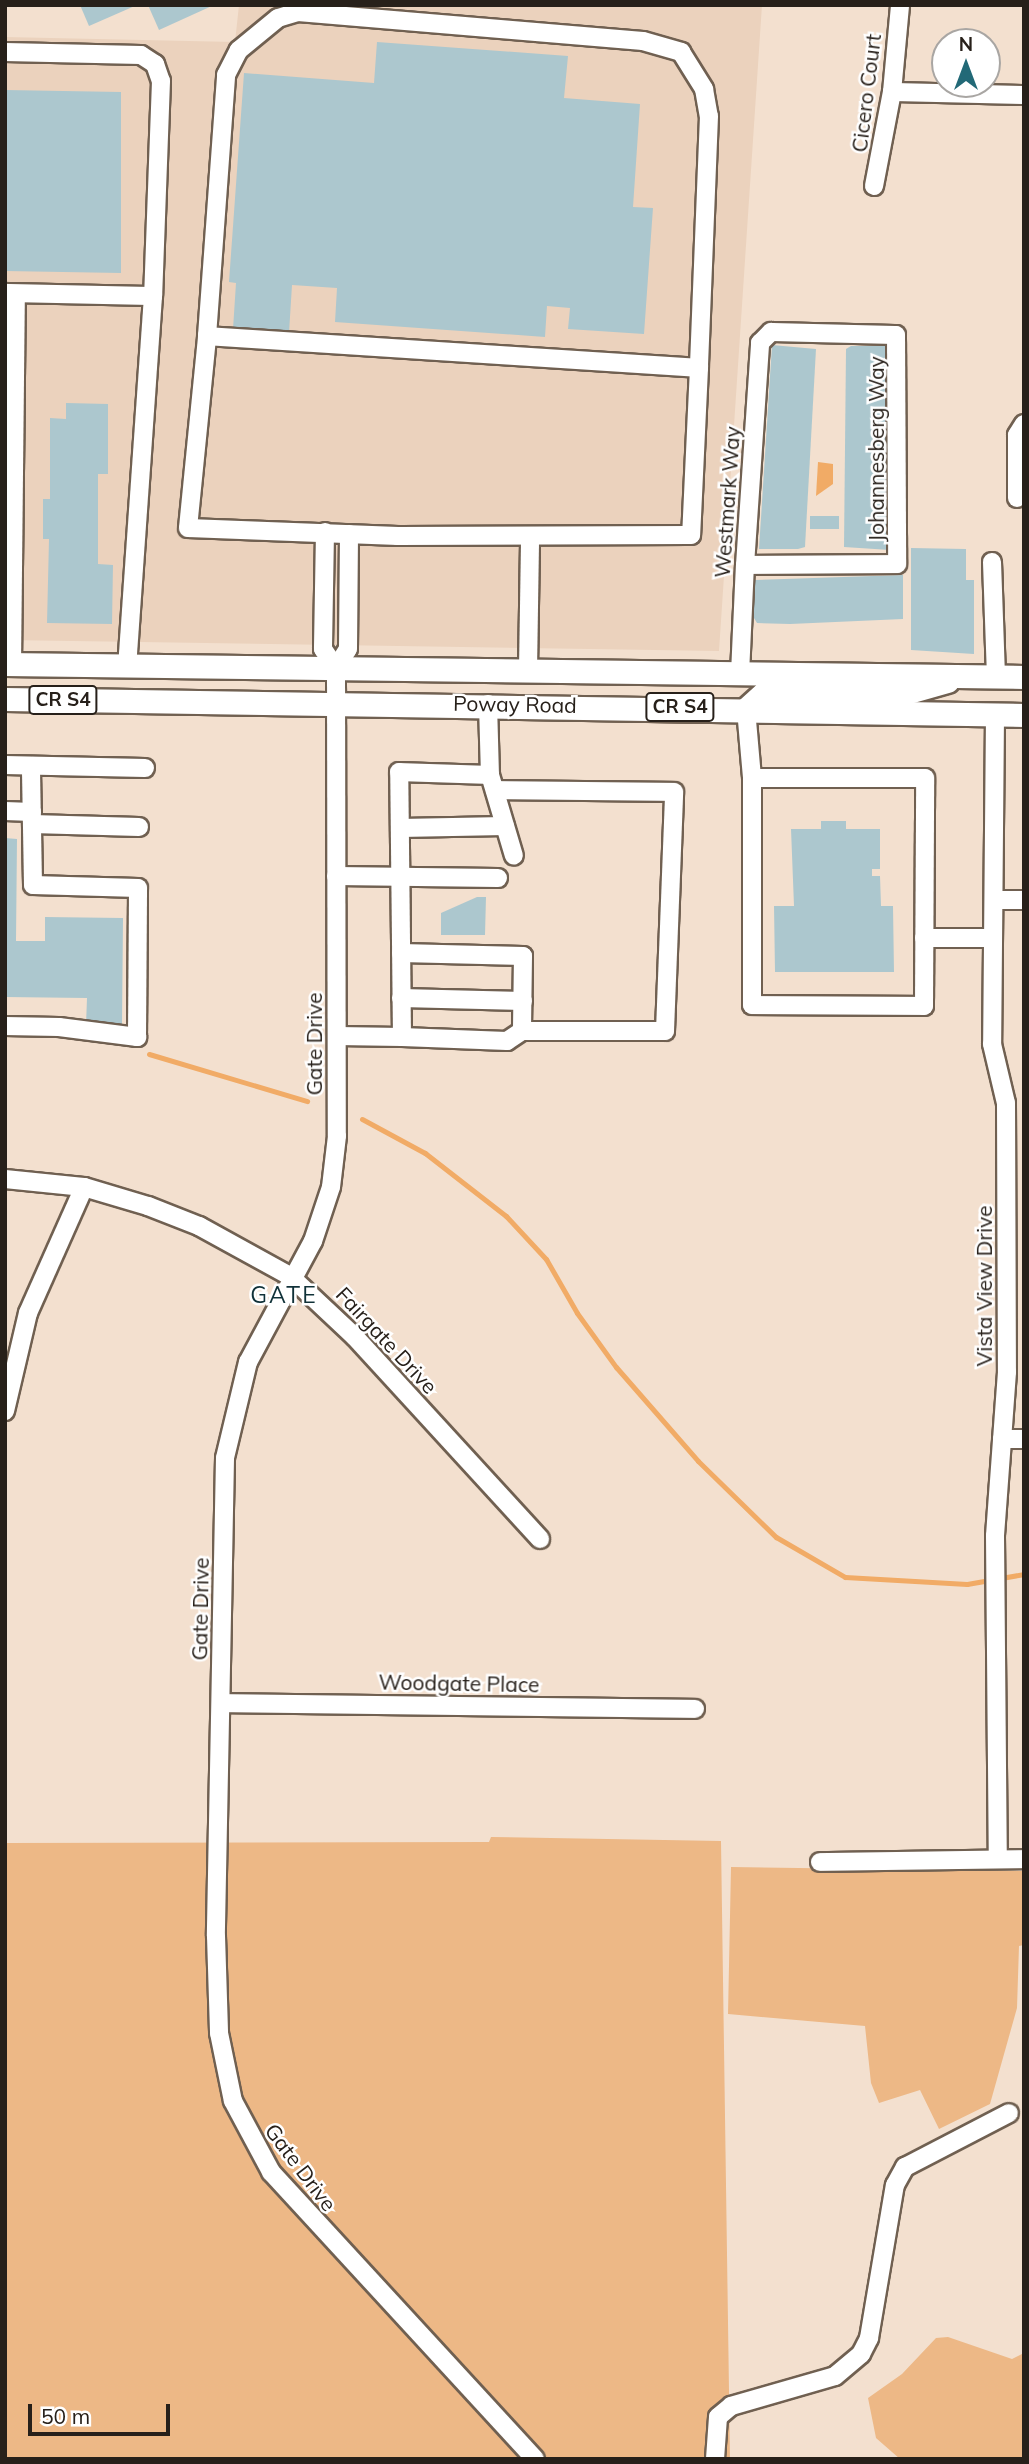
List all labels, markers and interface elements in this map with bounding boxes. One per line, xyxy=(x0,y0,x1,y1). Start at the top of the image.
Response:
north arrow xyxy=(931,28,1001,98)
street label: Cicero Court xyxy=(846,32,886,154)
text: N xyxy=(959,32,973,56)
street label: Johannesberg Way xyxy=(863,356,889,542)
street label: Westmark Way xyxy=(709,425,745,579)
road number: CR S4 xyxy=(28,684,98,716)
street label: Poway Road xyxy=(453,690,577,718)
road number: CR S4 xyxy=(645,692,715,722)
street label: Gate Drive xyxy=(301,993,327,1095)
street label: Vista View Drive xyxy=(971,1206,997,1366)
district label: GATE xyxy=(251,1281,317,1309)
street label: Fairgate Drive xyxy=(331,1281,443,1399)
street label: Gate Drive xyxy=(187,1557,213,1661)
street label: Woodgate Place xyxy=(378,1669,540,1697)
street label: Gate Drive xyxy=(260,2118,342,2216)
scale bar xyxy=(32,2390,173,2434)
text: 50 m xyxy=(41,2403,90,2429)

